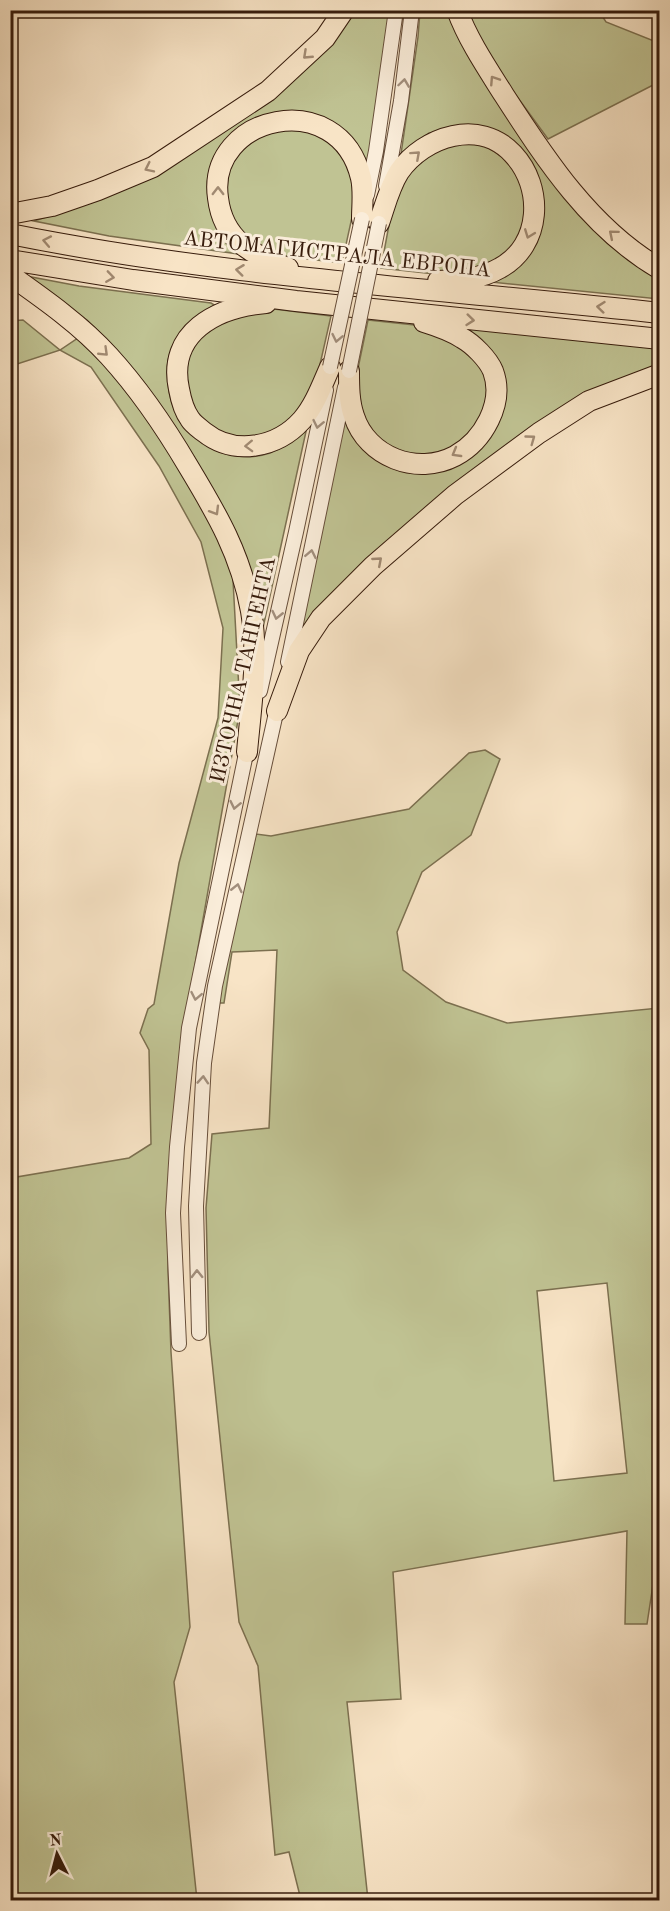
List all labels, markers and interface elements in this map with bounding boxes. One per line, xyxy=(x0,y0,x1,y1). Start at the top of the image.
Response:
one-way arrow xyxy=(303,48,314,59)
one-way arrow xyxy=(490,76,502,86)
one-way arrow xyxy=(397,78,409,88)
one-way arrow xyxy=(409,151,420,162)
one-way arrow xyxy=(144,161,155,173)
one-way arrow xyxy=(212,187,224,196)
street label: АВТОМАГИСТРАЛА ЕВРОПА xyxy=(182,228,492,282)
one-way arrow xyxy=(524,228,536,239)
one-way arrow xyxy=(609,230,620,241)
one-way arrow xyxy=(43,236,53,249)
one-way arrow xyxy=(236,264,245,277)
one-way arrow xyxy=(105,270,114,282)
one-way arrow xyxy=(597,301,606,314)
one-way arrow xyxy=(465,313,474,326)
one-way arrow xyxy=(331,333,344,343)
one-way arrow xyxy=(98,345,108,356)
one-way arrow xyxy=(313,419,326,429)
one-way arrow xyxy=(524,435,535,446)
one-way arrow xyxy=(244,439,253,452)
one-way arrow xyxy=(452,446,462,457)
one-way arrow xyxy=(208,505,220,515)
one-way arrow xyxy=(304,549,317,559)
street label: ИЗТОЧНА ТАНГЕНТА xyxy=(208,555,280,785)
one-way arrow xyxy=(372,557,382,568)
one-way arrow xyxy=(271,610,284,620)
one-way arrow xyxy=(230,800,243,810)
one-way arrow xyxy=(229,883,242,893)
one-way arrow xyxy=(190,991,203,1001)
one-way arrow xyxy=(196,1075,209,1084)
one-way arrow xyxy=(191,1270,203,1279)
north arrow xyxy=(27,1824,87,1884)
text: N xyxy=(49,1832,63,1850)

